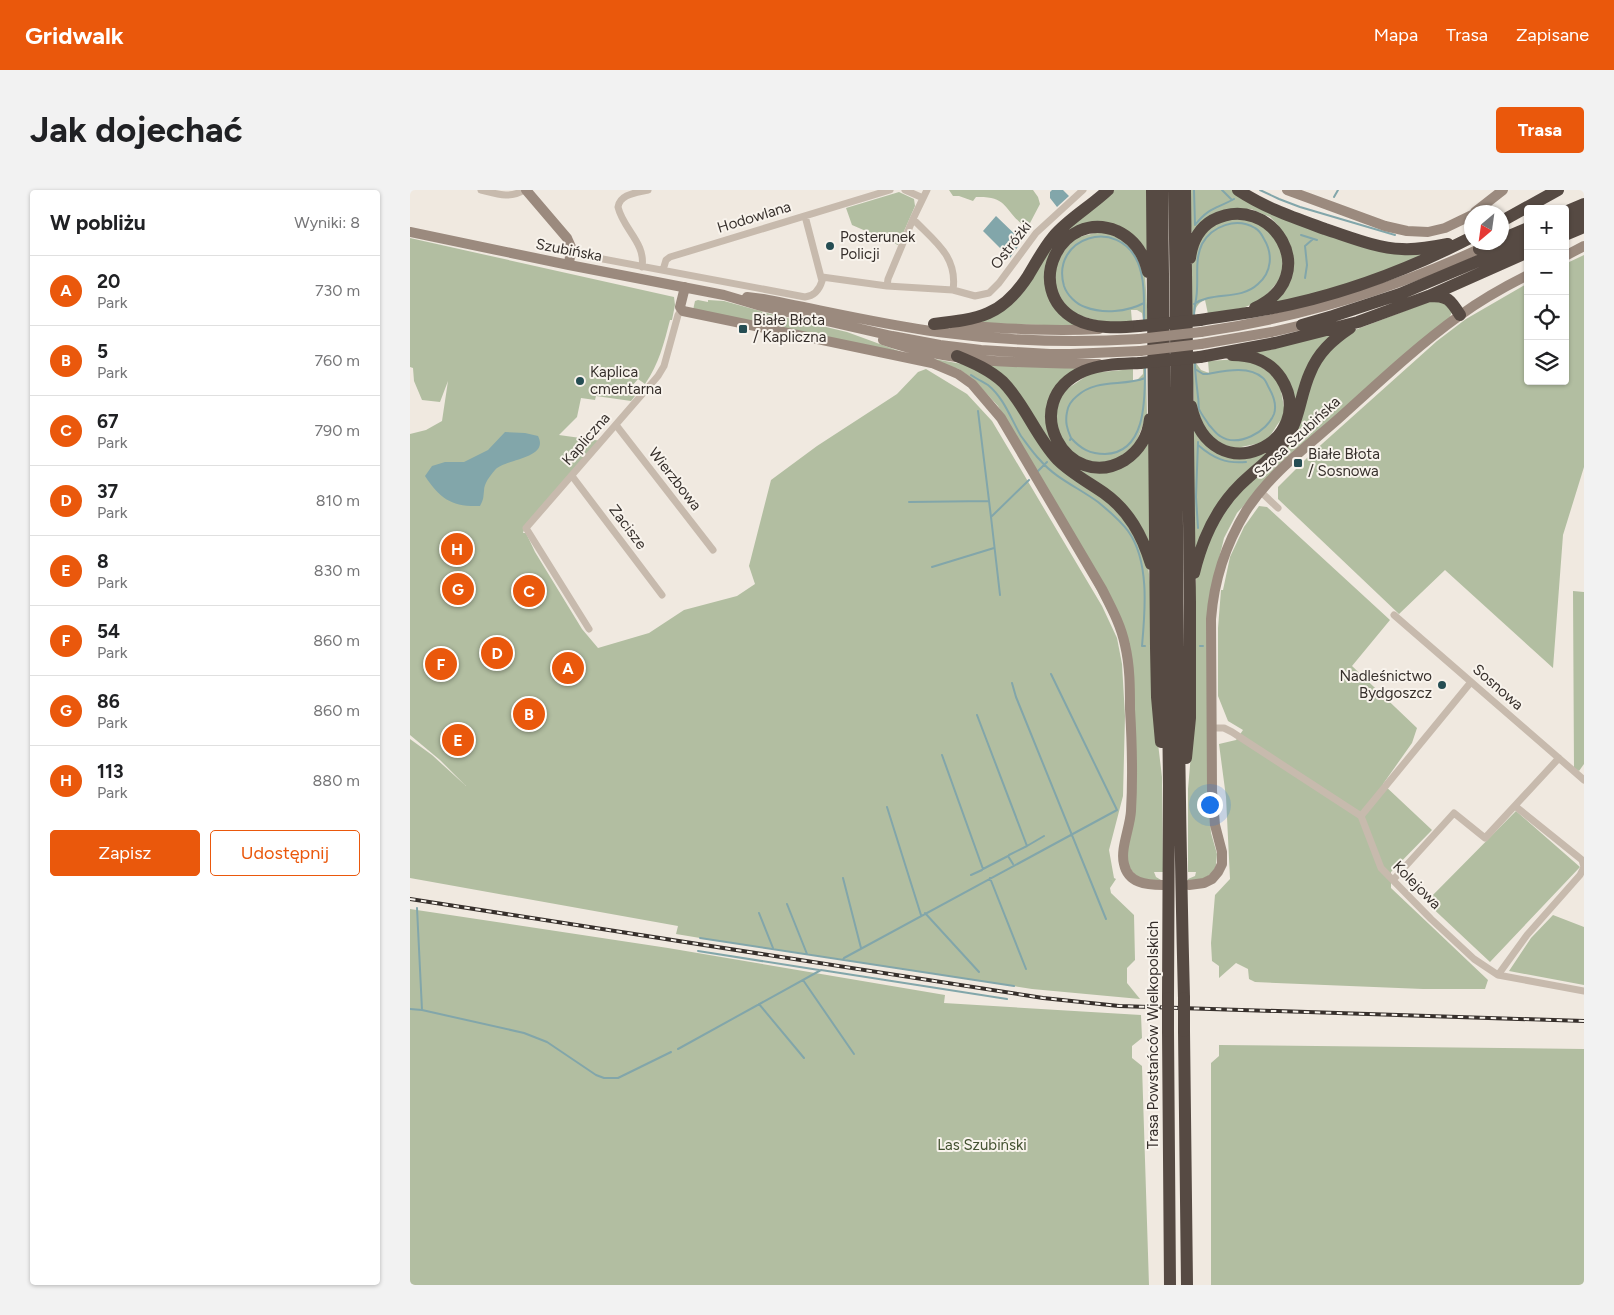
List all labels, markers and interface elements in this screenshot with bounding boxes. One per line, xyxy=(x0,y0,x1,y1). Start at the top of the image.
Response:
text: Gridwalk xyxy=(25,21,124,50)
text: Mapa xyxy=(1374,24,1418,46)
text: Trasa xyxy=(1446,24,1488,46)
text: Zapisane xyxy=(1516,24,1589,46)
button: Trasa xyxy=(1496,107,1584,153)
text: Jak dojechać xyxy=(30,109,243,151)
street label: Hodowlana xyxy=(715,197,793,237)
north arrow xyxy=(1464,205,1509,250)
map controls xyxy=(1524,205,1569,385)
button: + xyxy=(1524,205,1569,250)
text: W pobliżu xyxy=(50,210,146,235)
text: Wyniki: 8 xyxy=(294,213,360,232)
street label: Ostróżki xyxy=(987,217,1035,273)
place label: Posterunek Policji xyxy=(840,228,916,263)
street label: Szubińska xyxy=(534,235,604,265)
marker: Posterunek Policji xyxy=(824,240,836,252)
button: − xyxy=(1524,250,1569,295)
text: 20 xyxy=(97,270,120,293)
text: A xyxy=(60,281,72,300)
text: 730 m xyxy=(315,281,360,300)
text: Park xyxy=(97,293,127,312)
button: locate xyxy=(1524,295,1569,340)
place label: Białe Błota / Kapliczna xyxy=(753,311,826,346)
marker: Białe Błota / Kapliczna xyxy=(737,323,749,335)
text: 5 xyxy=(97,340,108,363)
button: layers xyxy=(1524,340,1569,385)
text: B xyxy=(61,351,71,370)
text: 760 m xyxy=(315,351,360,370)
text: Park xyxy=(97,363,127,382)
place label: Kaplica cmentarna xyxy=(590,363,662,398)
marker: Kaplica cmentarna xyxy=(574,375,586,387)
street label: Szosa Szubińska xyxy=(1250,393,1344,481)
street label: Kapliczna xyxy=(558,409,614,469)
text: 67 xyxy=(97,410,119,433)
text: C xyxy=(60,421,72,440)
text: 790 m xyxy=(315,421,360,440)
text: Park xyxy=(97,433,127,452)
street label: Wierzbowa xyxy=(645,444,705,514)
place label: Białe Błota / Sosnowa xyxy=(1308,445,1380,480)
marker: Białe Błota / Sosnowa xyxy=(1292,457,1304,469)
text: 37 xyxy=(97,480,118,503)
text: D xyxy=(60,491,72,510)
text: 810 m xyxy=(316,491,360,510)
street label: Zacisze xyxy=(605,501,651,553)
text: Park xyxy=(97,503,127,522)
pin: H xyxy=(441,530,473,568)
text: 8 xyxy=(97,550,109,573)
text: E xyxy=(61,561,71,580)
text: 830 m xyxy=(314,561,360,580)
pin: G xyxy=(442,570,474,608)
pin: C xyxy=(513,572,545,610)
text: Park xyxy=(97,573,127,592)
text: 54 xyxy=(97,620,120,643)
text: F xyxy=(62,631,70,650)
text: 860 m xyxy=(313,631,360,650)
pin: D xyxy=(481,634,513,672)
text: Park xyxy=(97,643,127,662)
pin: F xyxy=(425,645,457,683)
pin: A xyxy=(552,649,584,687)
street label: Sosnowa xyxy=(1469,660,1527,714)
place label: Nadleśnictwo Bydgoszcz xyxy=(1339,667,1432,702)
marker: Nadleśnictwo Bydgoszcz xyxy=(1436,679,1448,691)
text: 86 xyxy=(97,690,120,713)
pin: B xyxy=(513,695,545,733)
text: G xyxy=(60,701,72,720)
text: 860 m xyxy=(313,701,360,720)
text: Park xyxy=(97,713,127,732)
pin: E xyxy=(442,721,474,759)
text: 113 xyxy=(97,760,124,783)
text: H xyxy=(60,771,72,790)
text: 880 m xyxy=(313,771,360,790)
text: Park xyxy=(97,783,127,802)
your location xyxy=(1197,792,1223,818)
button: Zapisz xyxy=(50,830,200,876)
button: Udostępnij xyxy=(210,830,360,876)
street label: Kolejowa xyxy=(1389,857,1445,913)
street label: Trasa Powstańców Wielkopolskich xyxy=(1144,921,1162,1149)
park label: Las Szubiński xyxy=(937,1136,1027,1154)

